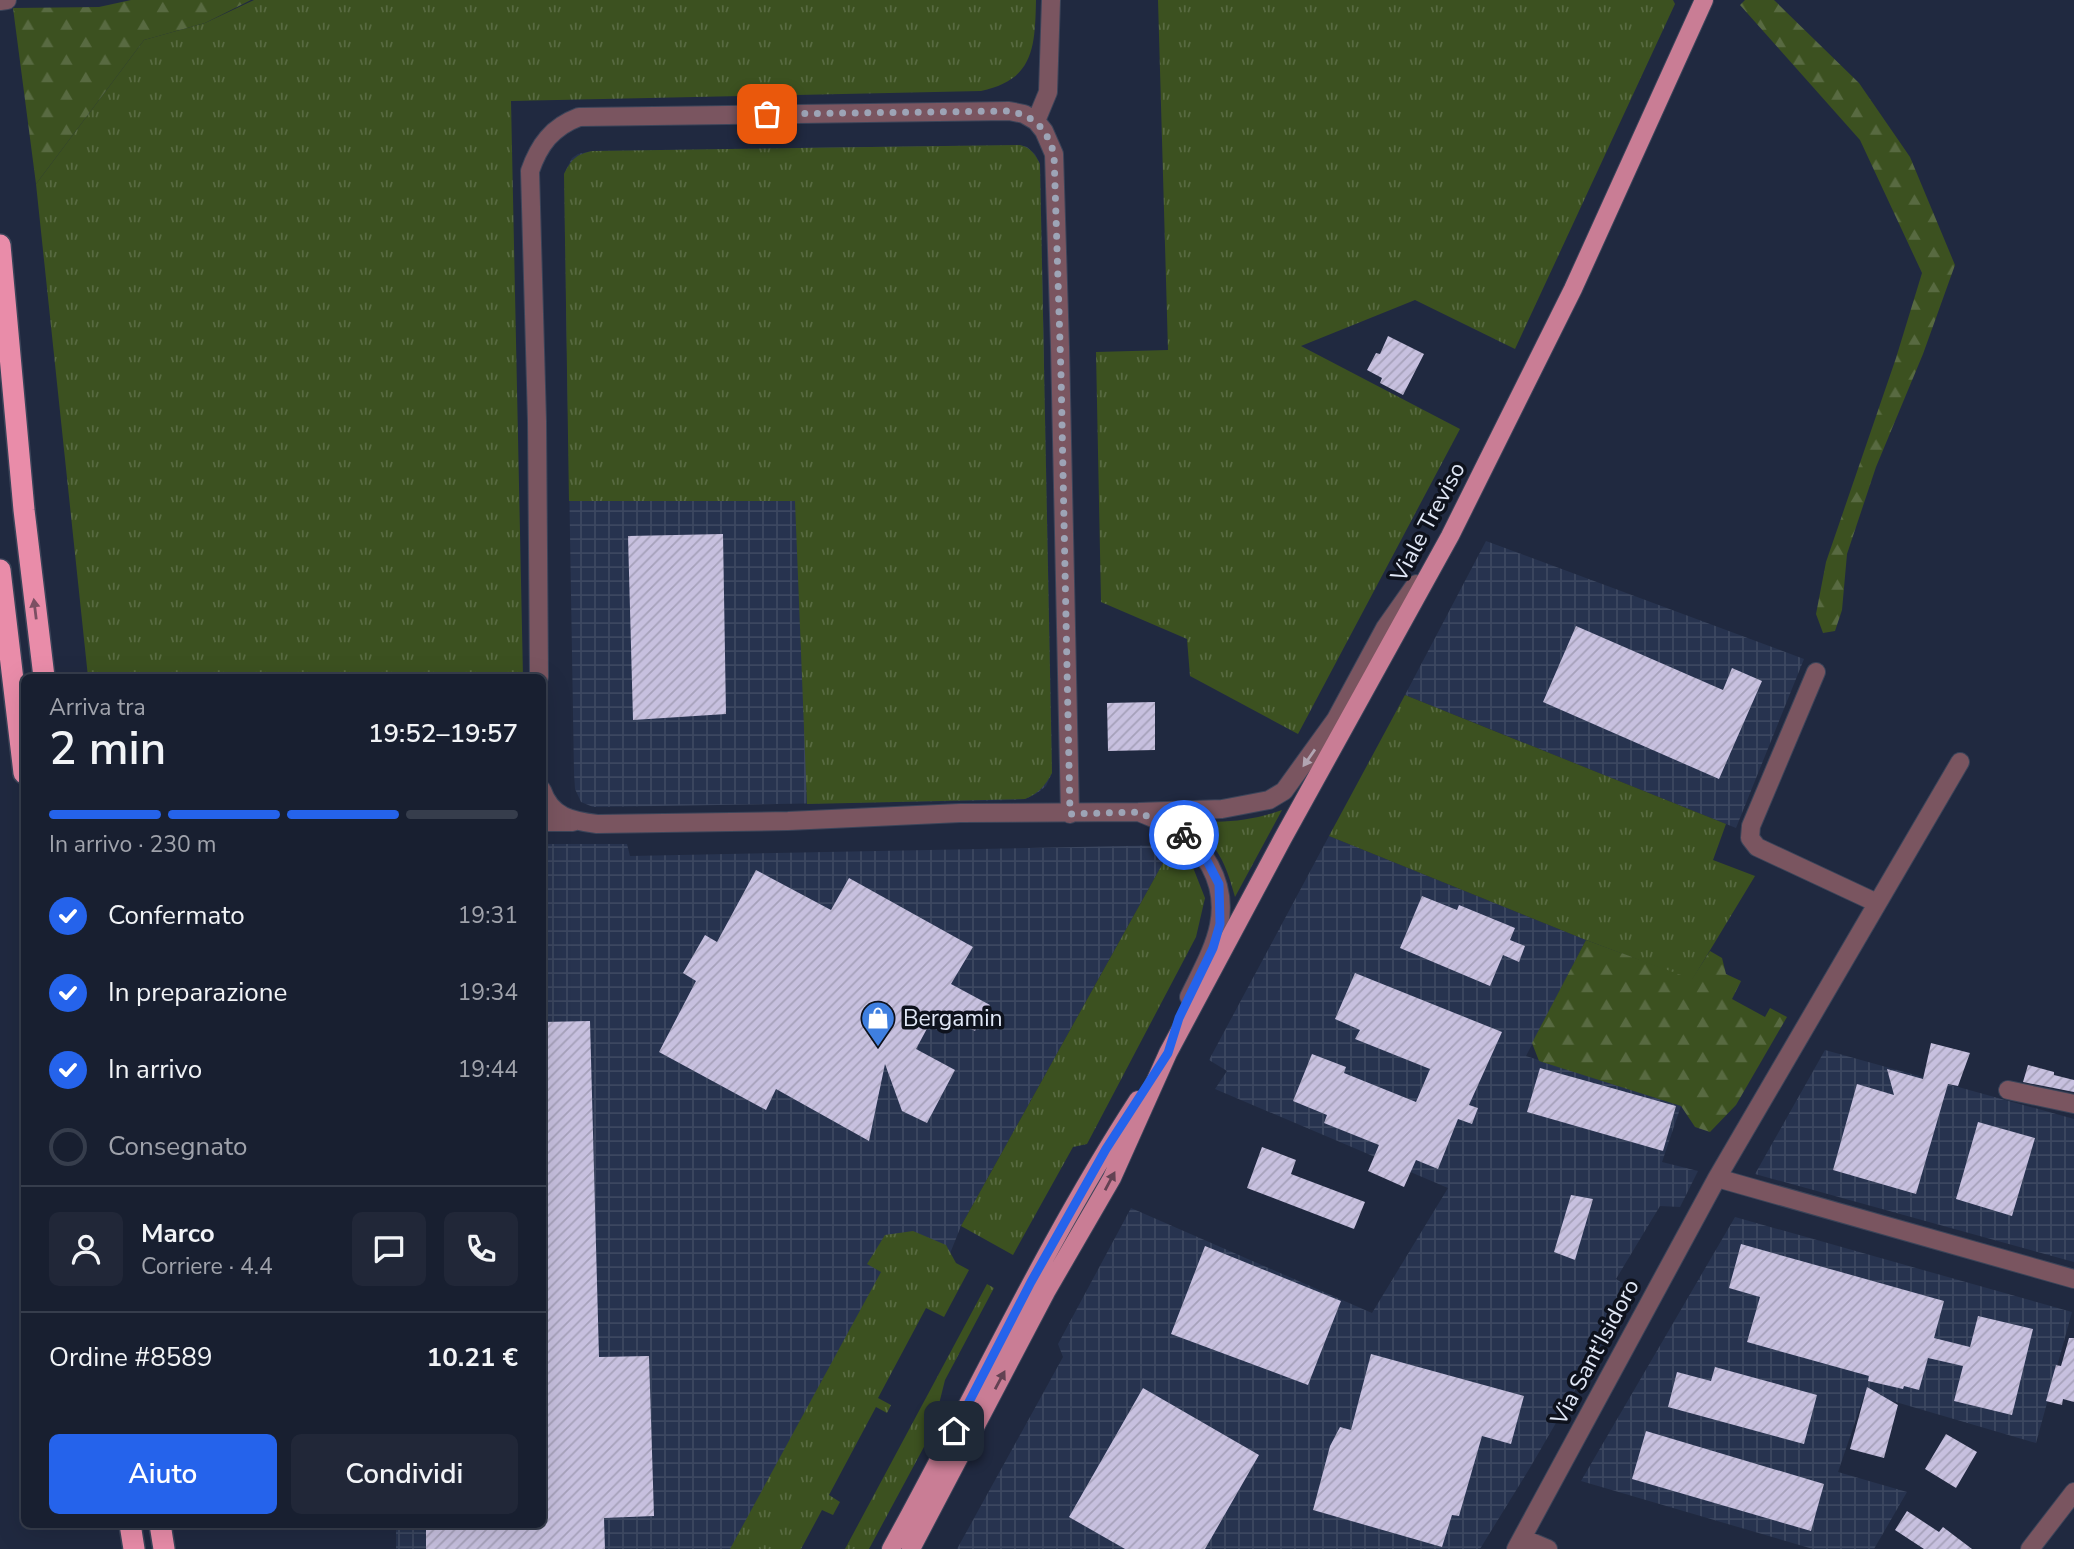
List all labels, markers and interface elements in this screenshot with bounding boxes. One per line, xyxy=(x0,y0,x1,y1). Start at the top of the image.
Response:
pin xyxy=(737,84,797,144)
icon: bag xyxy=(748,95,786,133)
street label: Viale Treviso xyxy=(1383,457,1473,588)
one-way arrow xyxy=(30,598,41,620)
text: Arriva tra xyxy=(49,692,146,723)
text: 19:52–19:57 xyxy=(368,716,518,751)
text: 2 min xyxy=(49,717,166,780)
one-way arrow xyxy=(1302,749,1316,767)
courier xyxy=(1149,800,1219,870)
icon: bike xyxy=(1165,816,1203,854)
text: In arrivo · 230 m xyxy=(49,829,216,860)
icon: check xyxy=(49,897,87,935)
text: Confermato xyxy=(108,898,245,933)
text: 19:31 xyxy=(458,900,518,931)
icon: check xyxy=(49,974,87,1012)
text: In preparazione xyxy=(108,975,287,1010)
text: 19:34 xyxy=(458,977,518,1008)
shop icon: Bergamin xyxy=(859,999,897,1048)
place label: Bergamin xyxy=(903,1003,1003,1034)
icon: check xyxy=(49,1051,87,1089)
text: In arrivo xyxy=(108,1052,202,1087)
text: 19:44 xyxy=(458,1054,518,1085)
text: Consegnato xyxy=(108,1129,247,1164)
one-way arrow xyxy=(1104,1171,1116,1191)
button: person xyxy=(49,1212,123,1286)
button: chat xyxy=(352,1212,426,1286)
button: phone xyxy=(444,1212,518,1286)
text: Marco xyxy=(141,1216,215,1251)
text: Corriere · 4.4 xyxy=(141,1251,273,1282)
street label: Via Sant'Isidoro xyxy=(1543,1274,1647,1431)
text: Ordine #8589 xyxy=(49,1340,213,1375)
text: 10.21 € xyxy=(427,1340,518,1375)
one-way arrow xyxy=(994,1370,1006,1390)
pin xyxy=(924,1401,984,1461)
icon: home xyxy=(935,1412,973,1450)
button: Aiuto xyxy=(49,1434,277,1514)
button: Condividi xyxy=(291,1434,518,1514)

